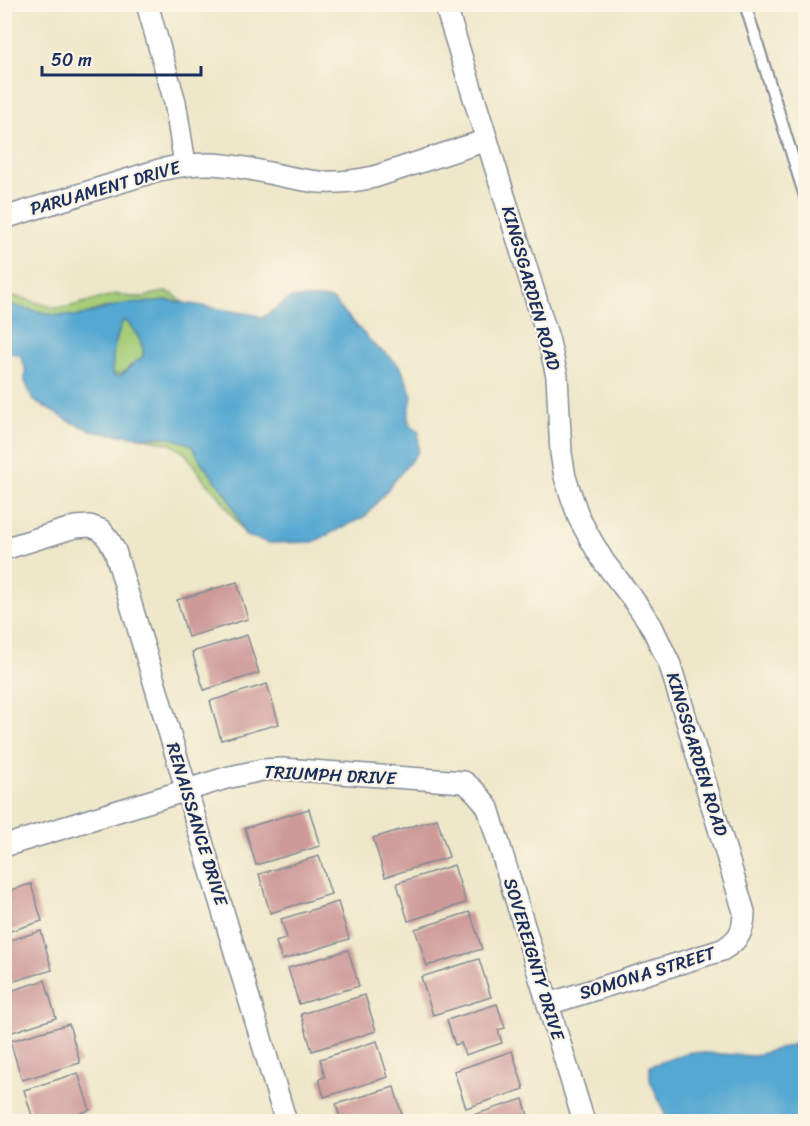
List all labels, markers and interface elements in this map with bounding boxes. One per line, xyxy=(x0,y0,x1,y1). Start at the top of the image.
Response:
scale bar xyxy=(42,39,201,77)
text: 50 m xyxy=(51,44,92,76)
street label: PARUAMENT DRIVE xyxy=(26,151,185,225)
street label: KINGSGARDEN ROAD xyxy=(492,202,570,374)
street label: KINGSGARDEN ROAD xyxy=(657,668,737,840)
street label: RENAISSANCE DRIVE xyxy=(157,738,237,911)
street label: TRIUMPH DRIVE xyxy=(263,756,398,794)
street label: SOVEREIGNTY DRIVE xyxy=(494,874,574,1045)
street label: SOMONA STREET xyxy=(575,937,720,1009)

